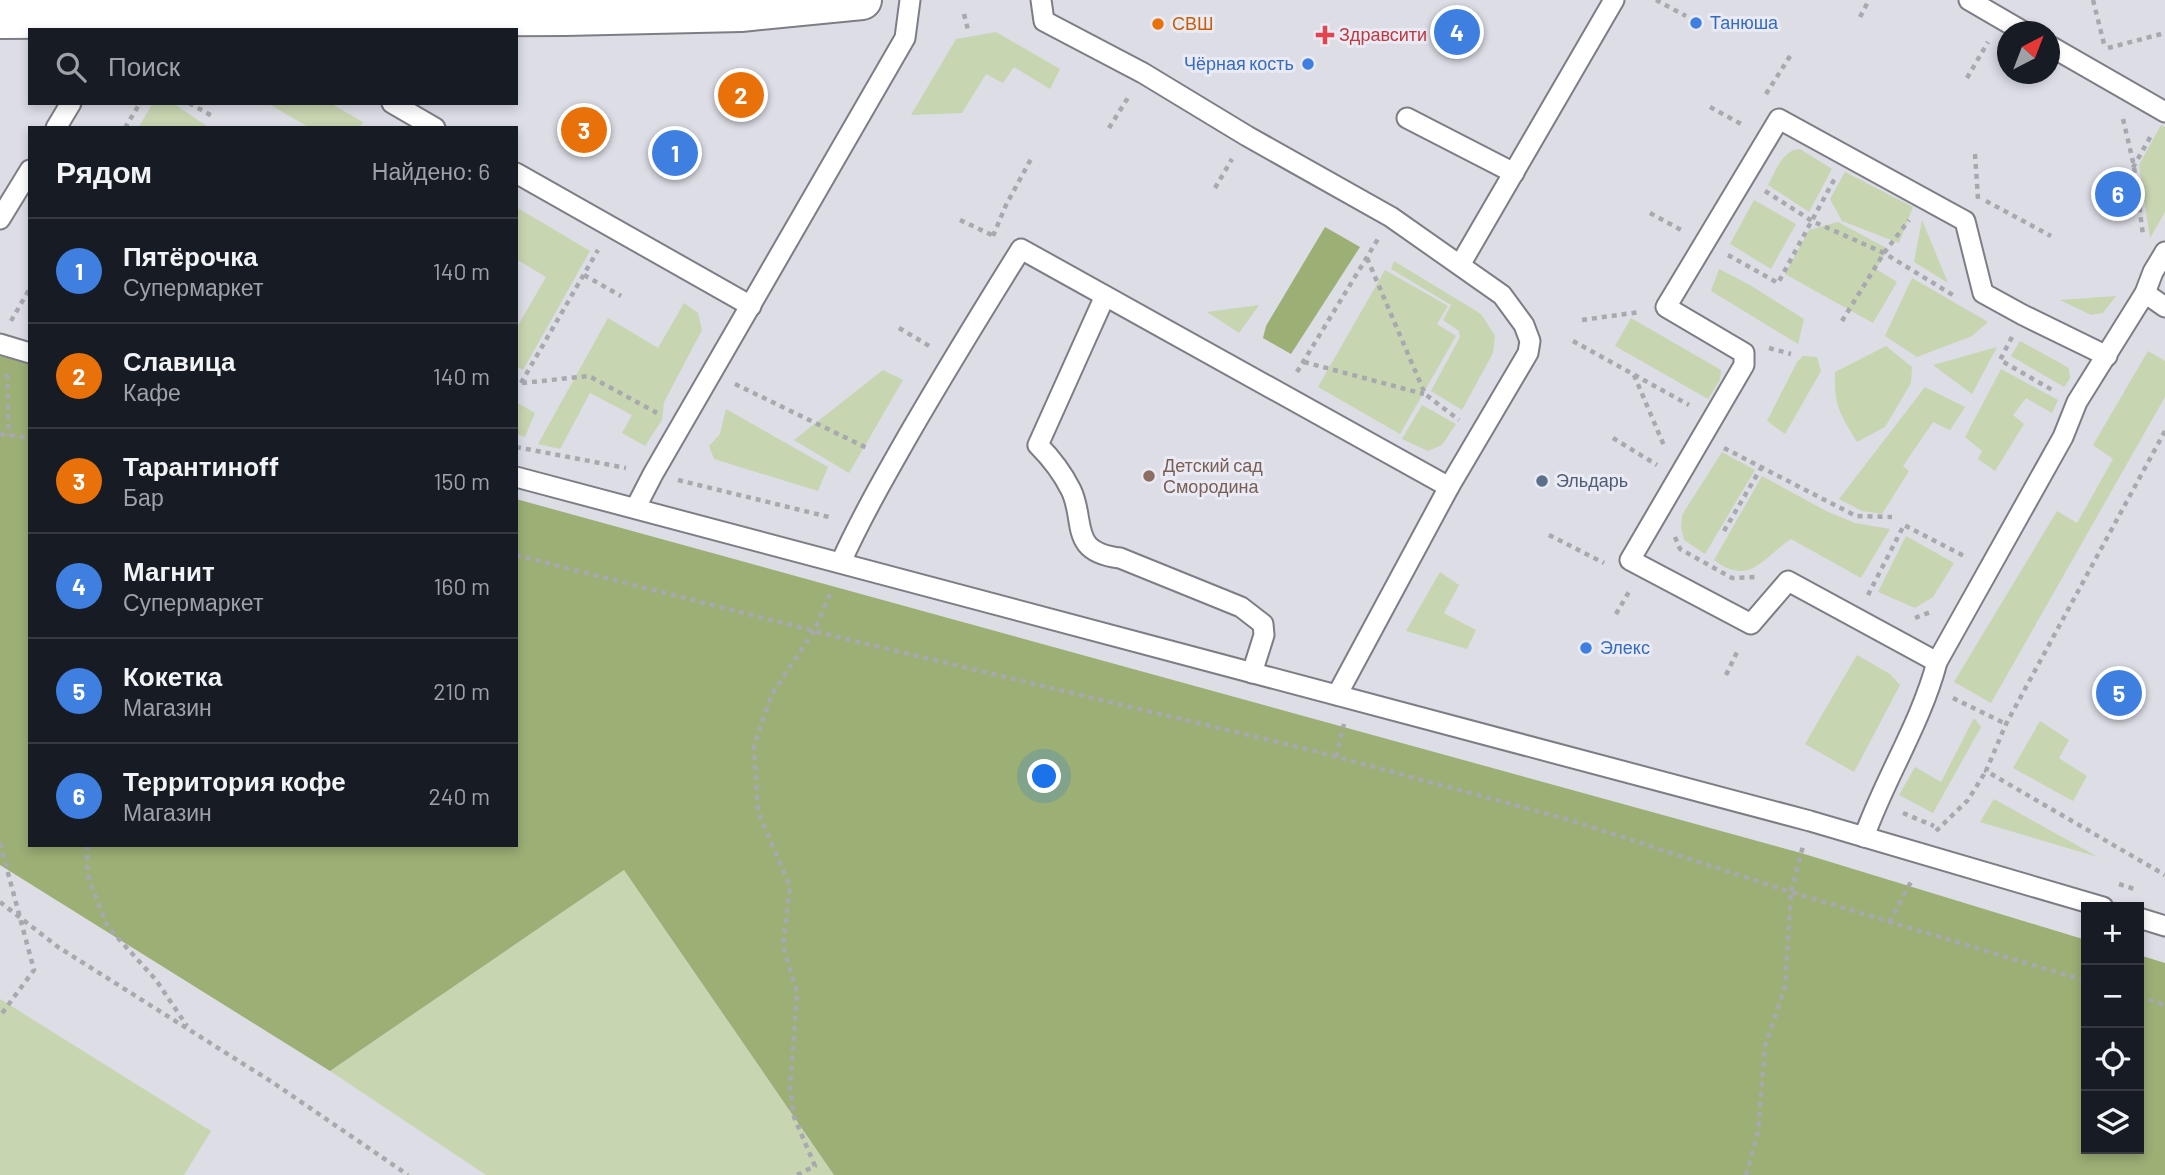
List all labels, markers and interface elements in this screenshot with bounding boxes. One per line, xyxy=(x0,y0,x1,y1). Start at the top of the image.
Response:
pin: 4 xyxy=(1434,6,1480,58)
place label: Танюша xyxy=(1710,11,1779,33)
place label: СВШ xyxy=(1172,12,1214,34)
marker: Танюша xyxy=(1688,15,1704,31)
marker: СВШ xyxy=(1150,16,1166,32)
north arrow xyxy=(1997,21,2060,84)
place label: Здравсити xyxy=(1339,23,1427,45)
marker: Здравсити xyxy=(1317,27,1333,43)
search box xyxy=(28,28,518,105)
icon: search xyxy=(52,48,90,86)
text: Поиск xyxy=(108,50,180,81)
place label: Чёрная кость xyxy=(1184,52,1294,74)
marker: Чёрная кость xyxy=(1300,56,1316,72)
pin: 2 xyxy=(718,69,764,121)
pin: 3 xyxy=(561,104,607,156)
pin: 1 xyxy=(652,127,698,179)
text: Рядом xyxy=(56,153,152,189)
text: Найдено: 6 xyxy=(372,157,490,185)
pin: 6 xyxy=(2095,168,2141,220)
text: Пятёрочка xyxy=(123,240,258,271)
text: 1 xyxy=(75,257,83,285)
text: 140 m xyxy=(433,257,490,285)
text: Супермаркет xyxy=(123,273,263,301)
text: Славица xyxy=(123,345,235,376)
text: 2 xyxy=(73,362,85,390)
text: 140 m xyxy=(433,362,490,390)
text: Кафе xyxy=(123,378,181,406)
text: Тарантиноff xyxy=(123,450,279,481)
place label: Детский сад Смородина xyxy=(1163,454,1263,497)
text: 3 xyxy=(73,467,85,495)
text: 150 m xyxy=(434,467,490,495)
marker: Детский сад Смородина xyxy=(1141,468,1157,484)
place label: Эльдарь xyxy=(1556,469,1628,491)
marker: Эльдарь xyxy=(1534,473,1550,489)
text: Бар xyxy=(123,483,164,511)
text: Магнит xyxy=(123,555,215,586)
text: 4 xyxy=(72,572,86,600)
text: 160 m xyxy=(433,572,490,600)
text: Супермаркет xyxy=(123,588,263,616)
place label: Элекс xyxy=(1600,636,1650,658)
marker: Элекс xyxy=(1578,640,1594,656)
text: Кокетка xyxy=(123,660,222,691)
pin: 5 xyxy=(2096,667,2142,719)
text: 5 xyxy=(73,677,85,705)
text: 210 m xyxy=(433,677,490,705)
text: Магазин xyxy=(123,693,212,721)
your location xyxy=(1027,759,1061,793)
text: Территория кофе xyxy=(123,765,346,796)
text: 6 xyxy=(73,782,85,810)
text: 240 m xyxy=(428,782,490,810)
text: Магазин xyxy=(123,798,212,826)
map controls xyxy=(2081,902,2144,1154)
button: + xyxy=(2081,902,2144,965)
button: − xyxy=(2081,965,2144,1028)
button: locate xyxy=(2081,1028,2144,1091)
button: layers xyxy=(2081,1091,2144,1154)

